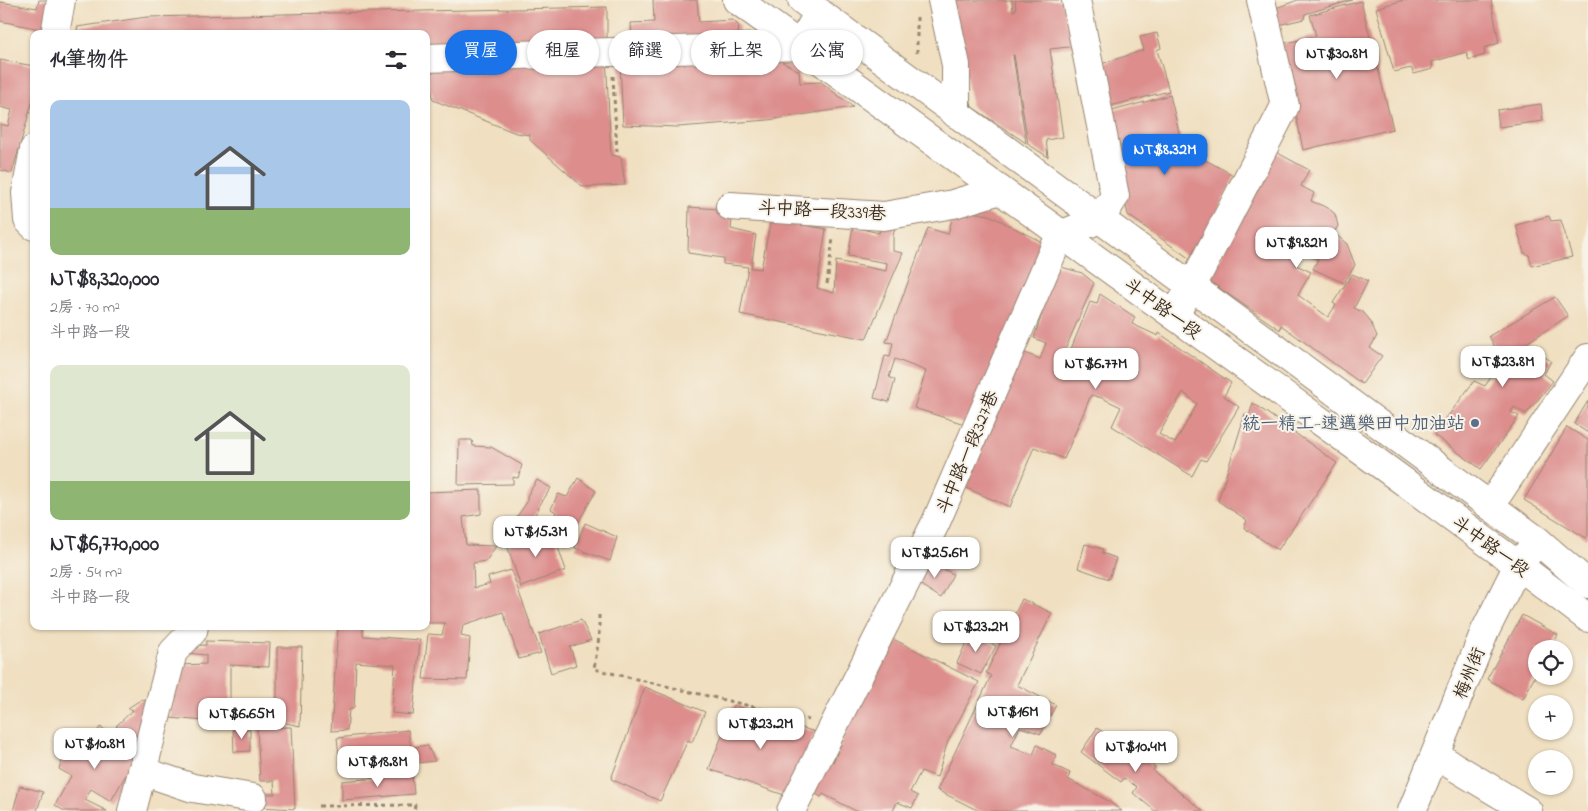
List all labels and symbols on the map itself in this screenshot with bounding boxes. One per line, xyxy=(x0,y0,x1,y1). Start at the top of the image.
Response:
pin: NT$30.8M xyxy=(1285,38,1389,80)
pin: NT$8.32M xyxy=(1113,134,1217,176)
street label: 斗中路一段339巷 xyxy=(757,196,887,228)
pin: NT$9.82M xyxy=(1245,226,1349,269)
street label: 斗中路一段 xyxy=(1118,273,1206,347)
pin: NT$23.8M xyxy=(1451,346,1555,388)
pin: NT$6.77M xyxy=(1044,348,1148,390)
street label: 斗中路一段327巷 xyxy=(931,387,1007,519)
place label: 統一精工-速邁樂田中加油站 xyxy=(1242,412,1465,438)
marker: 統一精工-速邁樂田中加油站 xyxy=(1469,417,1481,429)
street label: 斗中路一段 xyxy=(1446,511,1534,585)
pin: NT$15.3M xyxy=(484,516,588,558)
pin: NT$25.6M xyxy=(883,536,987,579)
pin: NT$23.2M xyxy=(924,610,1028,653)
street label: 梅州街 xyxy=(1449,644,1493,704)
pin: NT$16M xyxy=(972,696,1054,738)
pin: NT$6.65M xyxy=(190,698,294,740)
pin: NT$23.2M xyxy=(709,708,813,750)
pin: NT$10.8M xyxy=(43,728,147,770)
pin: NT$10.4M xyxy=(1084,730,1188,773)
pin: NT$18.8M xyxy=(326,746,430,788)

